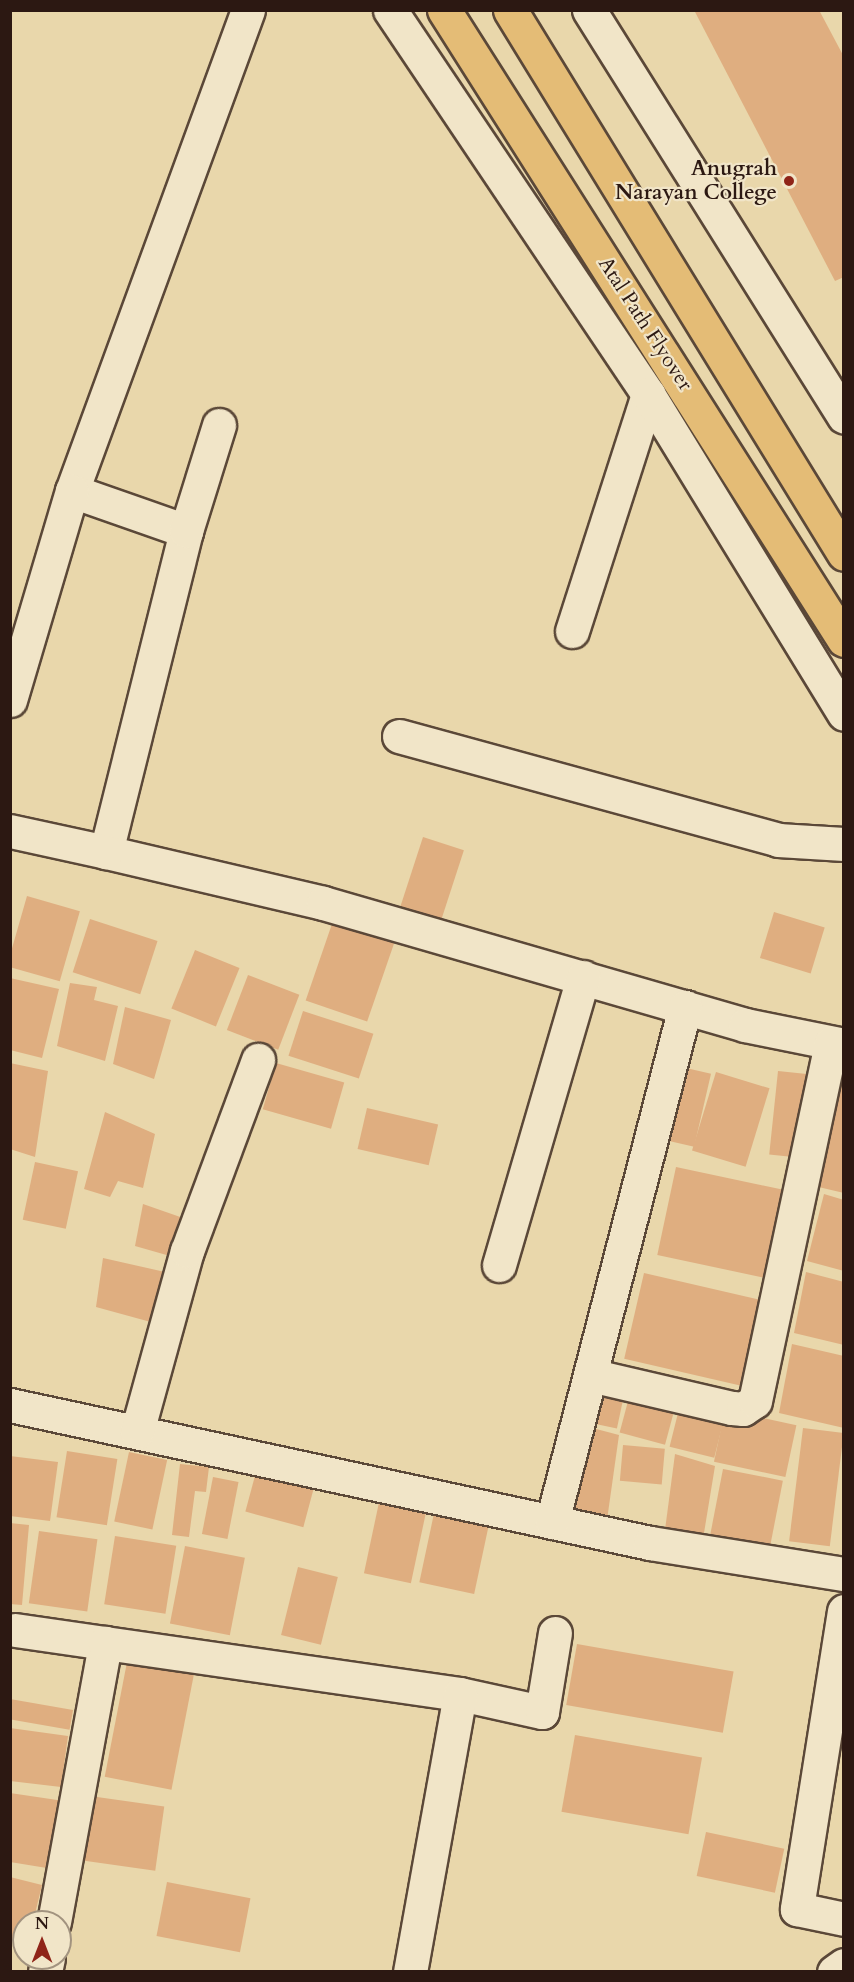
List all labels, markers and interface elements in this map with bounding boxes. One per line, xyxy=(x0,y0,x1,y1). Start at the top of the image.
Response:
place label: Anugrah Narayan College xyxy=(615,156,777,206)
marker: Anugrah Narayan College xyxy=(782,174,796,188)
street label: Atal Path Flyover xyxy=(592,252,698,396)
north arrow xyxy=(12,1910,72,1970)
text: N xyxy=(35,1913,49,1935)

